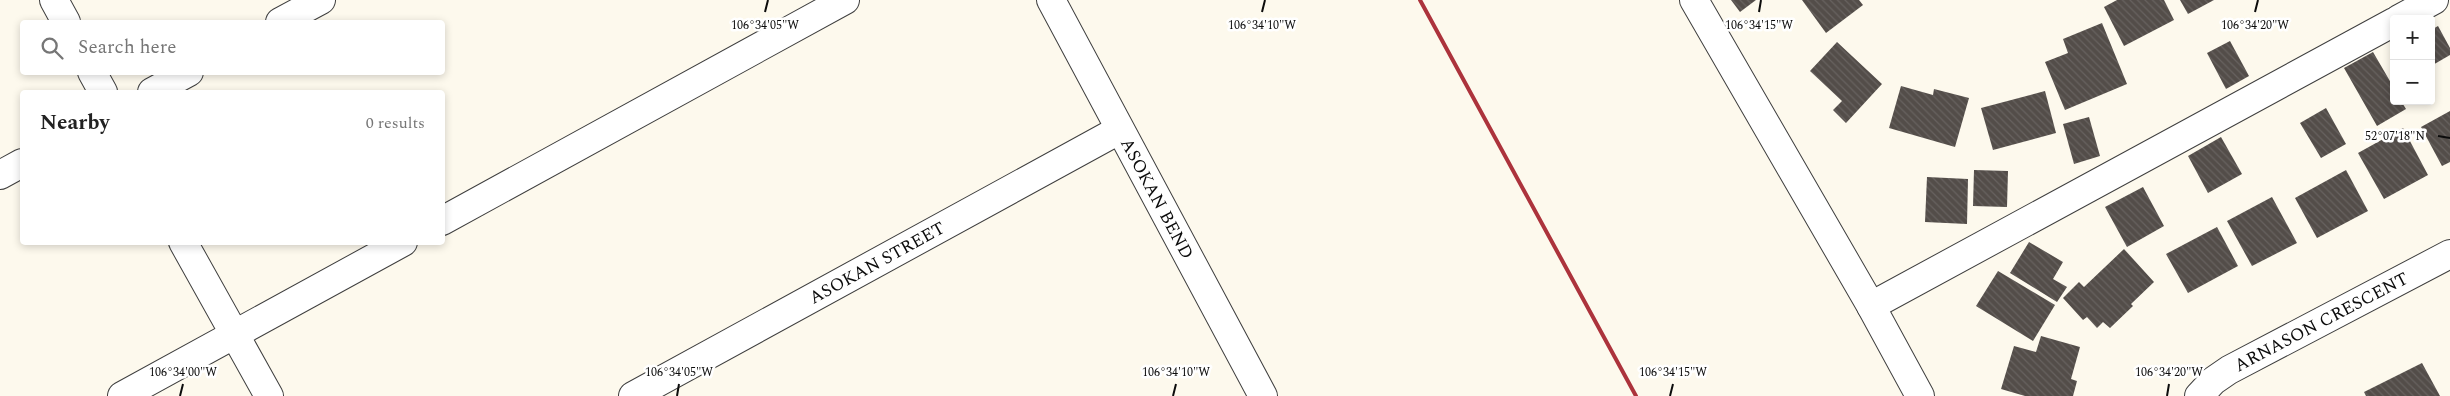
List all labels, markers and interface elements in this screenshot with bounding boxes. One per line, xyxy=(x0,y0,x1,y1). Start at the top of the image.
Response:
map controls xyxy=(2390,15,2435,105)
button: + xyxy=(2390,15,2435,60)
text: 106°34'05"W xyxy=(731,16,799,35)
text: 106°34'10"W xyxy=(1228,16,1296,35)
text: 106°34'15"W xyxy=(1725,16,1793,35)
text: 106°34'20"W xyxy=(2221,16,2289,35)
search box xyxy=(20,20,445,75)
text: Search here xyxy=(78,33,177,62)
icon: search xyxy=(38,34,66,62)
button: − xyxy=(2390,60,2435,105)
text: Nearby xyxy=(40,107,110,139)
text: 0 results xyxy=(366,111,425,135)
text: 52°07'18"N xyxy=(2365,127,2425,146)
street label: ASOKAN BEND xyxy=(1113,133,1200,264)
street label: ASOKAN STREET xyxy=(804,215,950,311)
street label: ARNASON CRESCENT xyxy=(2229,265,2413,379)
text: 106°34'00"W xyxy=(149,363,217,382)
text: 106°34'05"W xyxy=(645,363,713,382)
text: 106°34'10"W xyxy=(1142,363,1210,382)
text: 106°34'15"W xyxy=(1639,363,1707,382)
text: 106°34'20"W xyxy=(2135,363,2203,382)

